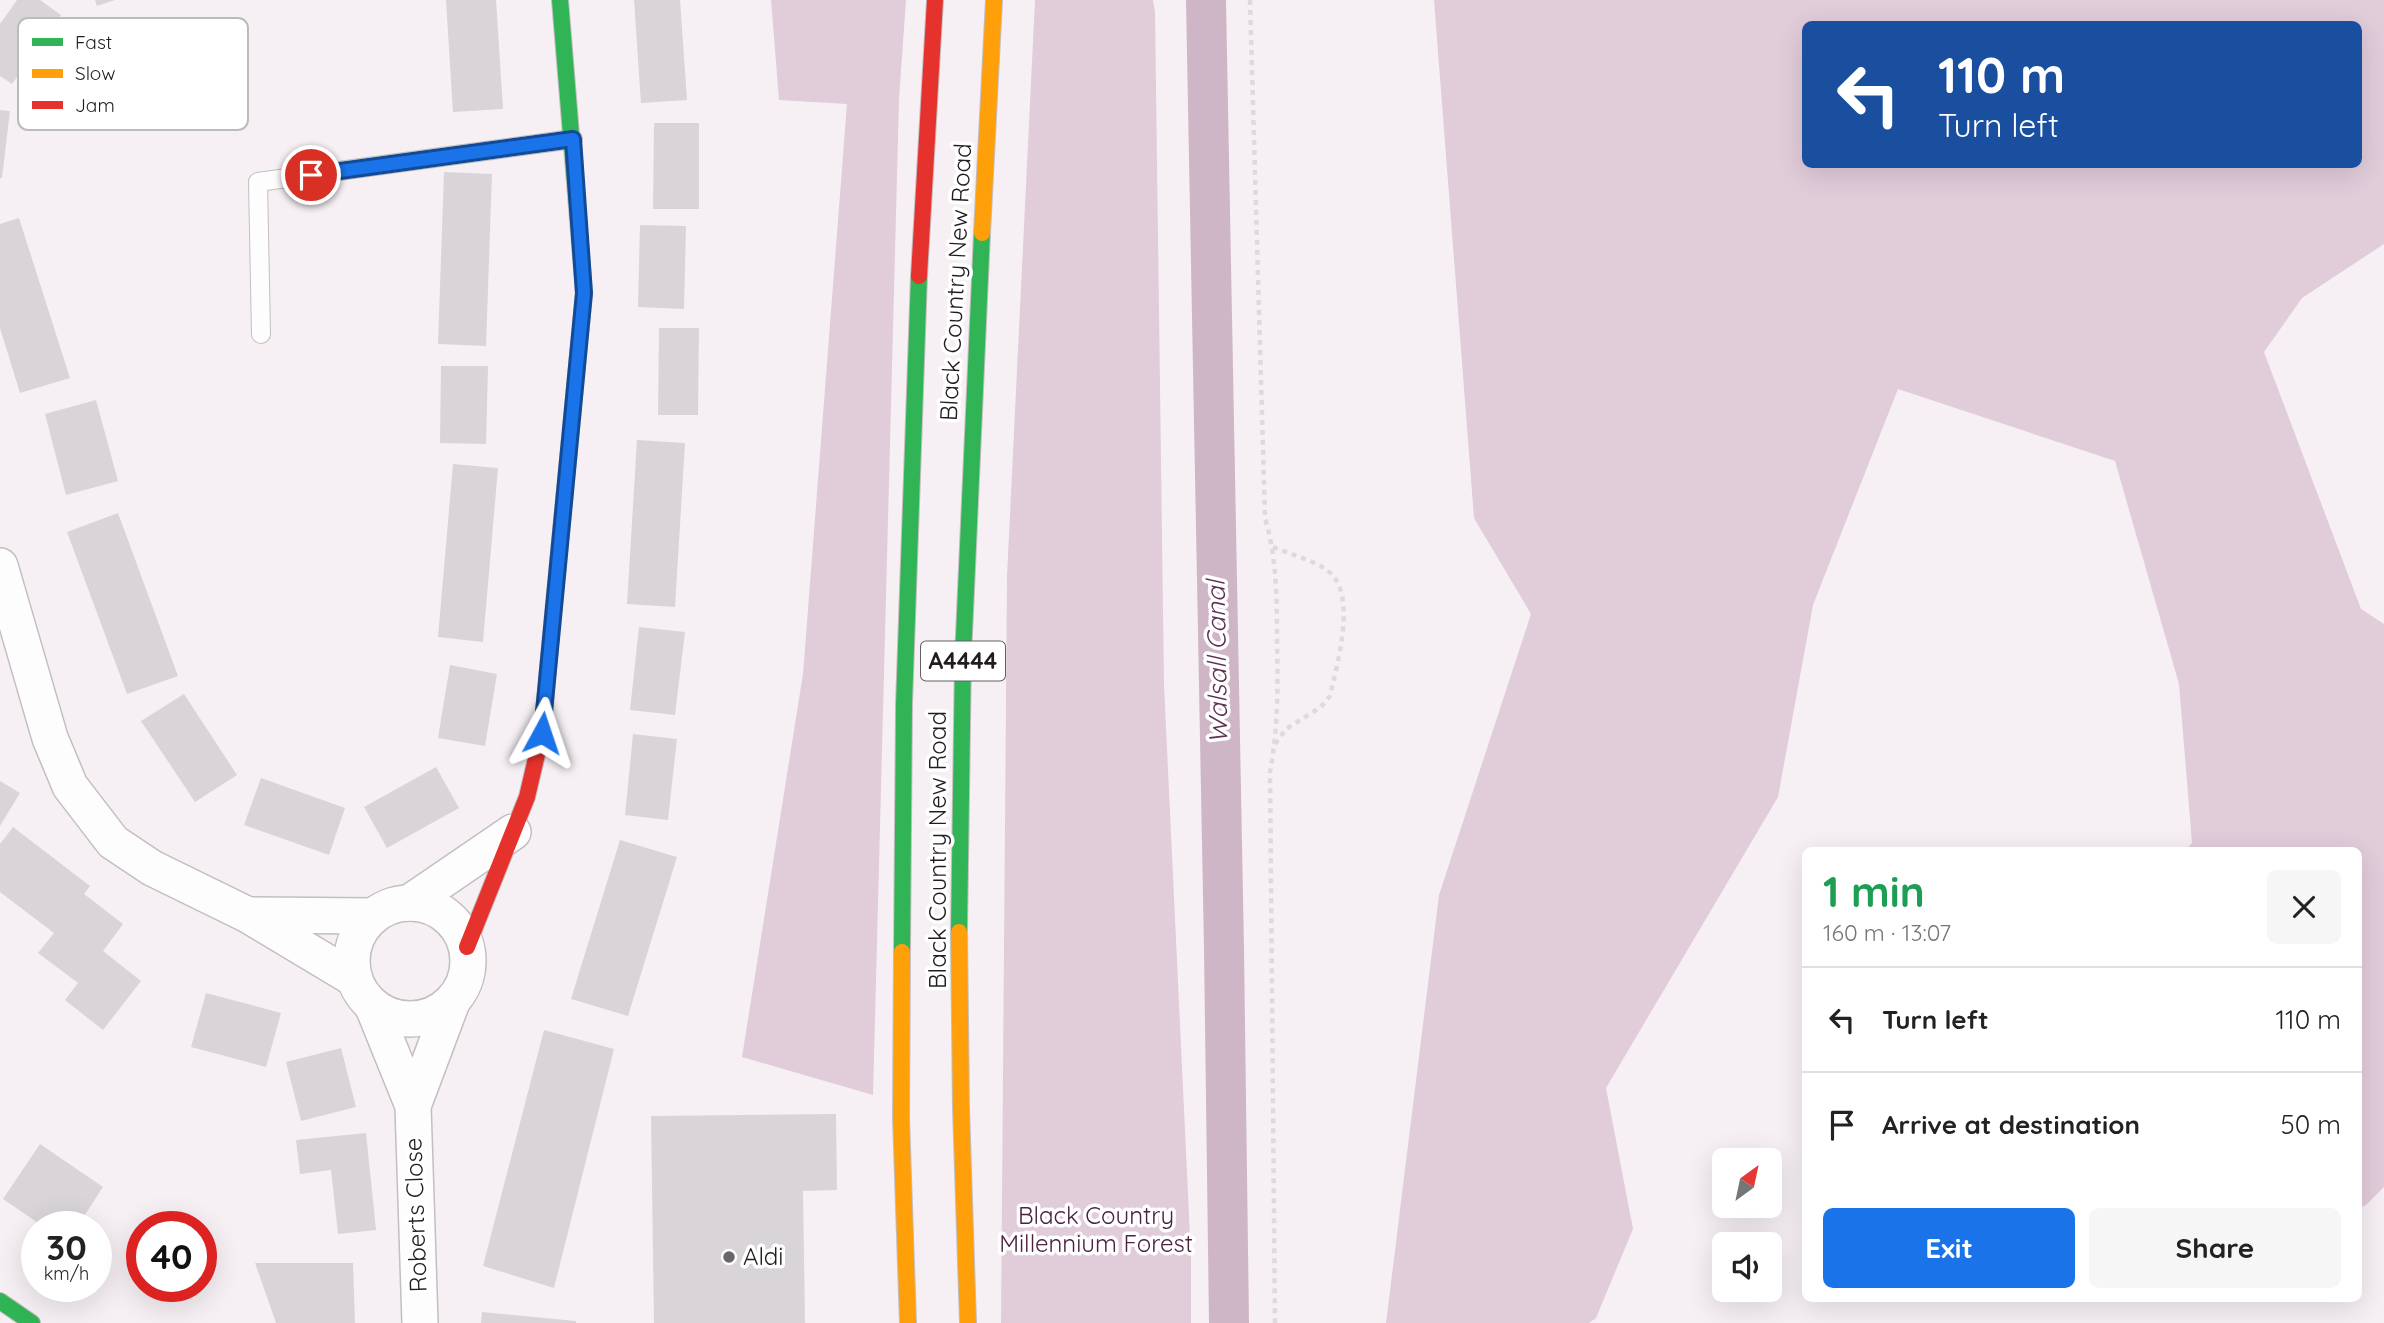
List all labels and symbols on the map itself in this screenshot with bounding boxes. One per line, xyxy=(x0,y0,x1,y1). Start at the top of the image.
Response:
legend xyxy=(18,18,248,130)
text: Fast xyxy=(75,30,112,54)
text: Slow xyxy=(75,61,116,85)
text: Jam xyxy=(75,93,115,117)
street label: Black Country New Road xyxy=(933,142,977,421)
pin xyxy=(281,145,341,205)
water label: Walsall Canal xyxy=(1199,577,1234,744)
road number: A4444 xyxy=(921,642,1005,680)
position arrow xyxy=(505,696,579,770)
street label: Black Country New Road xyxy=(922,711,952,989)
street label: Roberts Close xyxy=(397,1137,433,1293)
north arrow xyxy=(1712,1148,1782,1218)
park label: Black Country Millennium Forest xyxy=(999,1200,1193,1258)
speed limit sign: 40 xyxy=(126,1211,217,1302)
place label: Aldi xyxy=(743,1241,784,1271)
marker: Aldi xyxy=(721,1249,737,1265)

